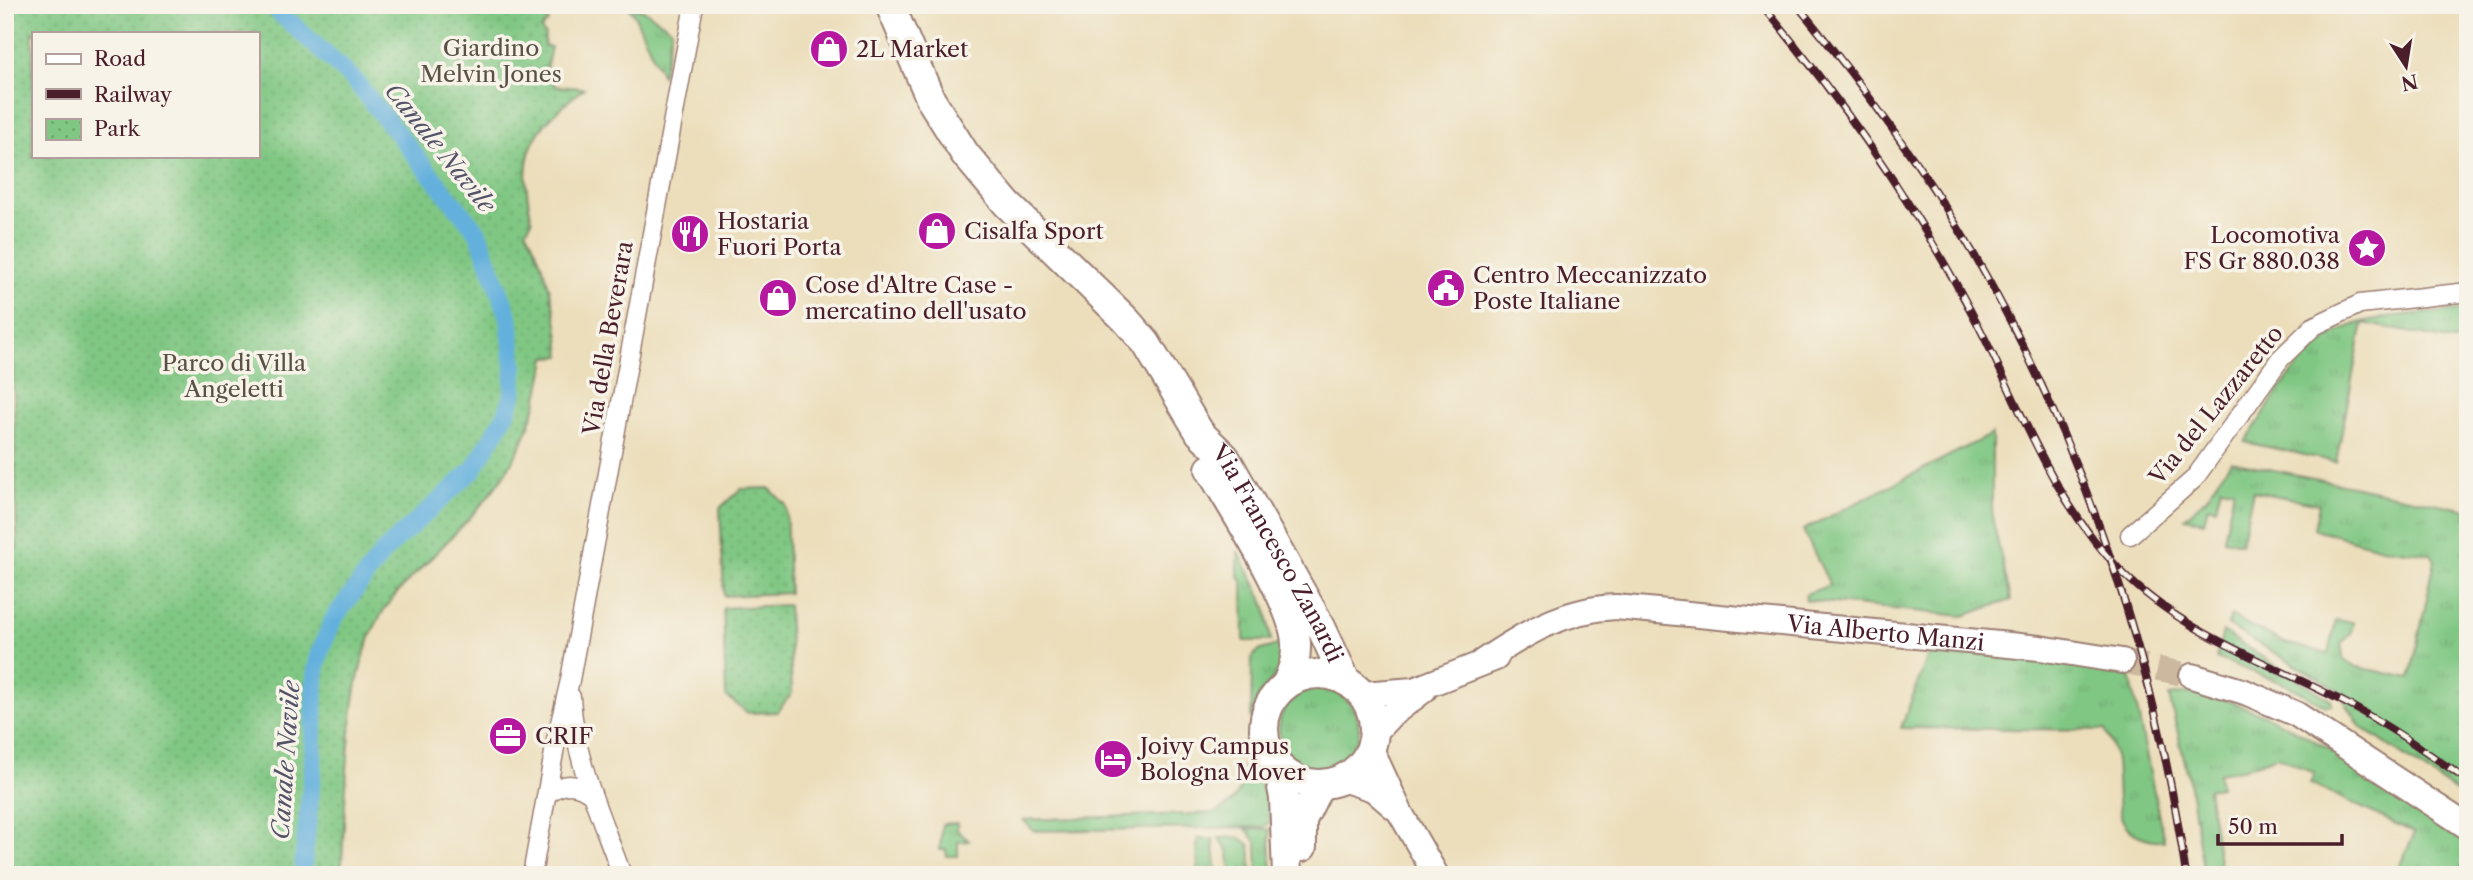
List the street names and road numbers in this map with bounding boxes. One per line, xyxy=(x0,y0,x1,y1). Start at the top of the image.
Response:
street label: Via della Beverara xyxy=(577,238,639,438)
street label: Via del Lazzaretto xyxy=(2142,320,2289,491)
street label: Via Francesco Zanardi xyxy=(1206,438,1349,667)
street label: Via Alberto Manzi xyxy=(1785,610,1986,657)

